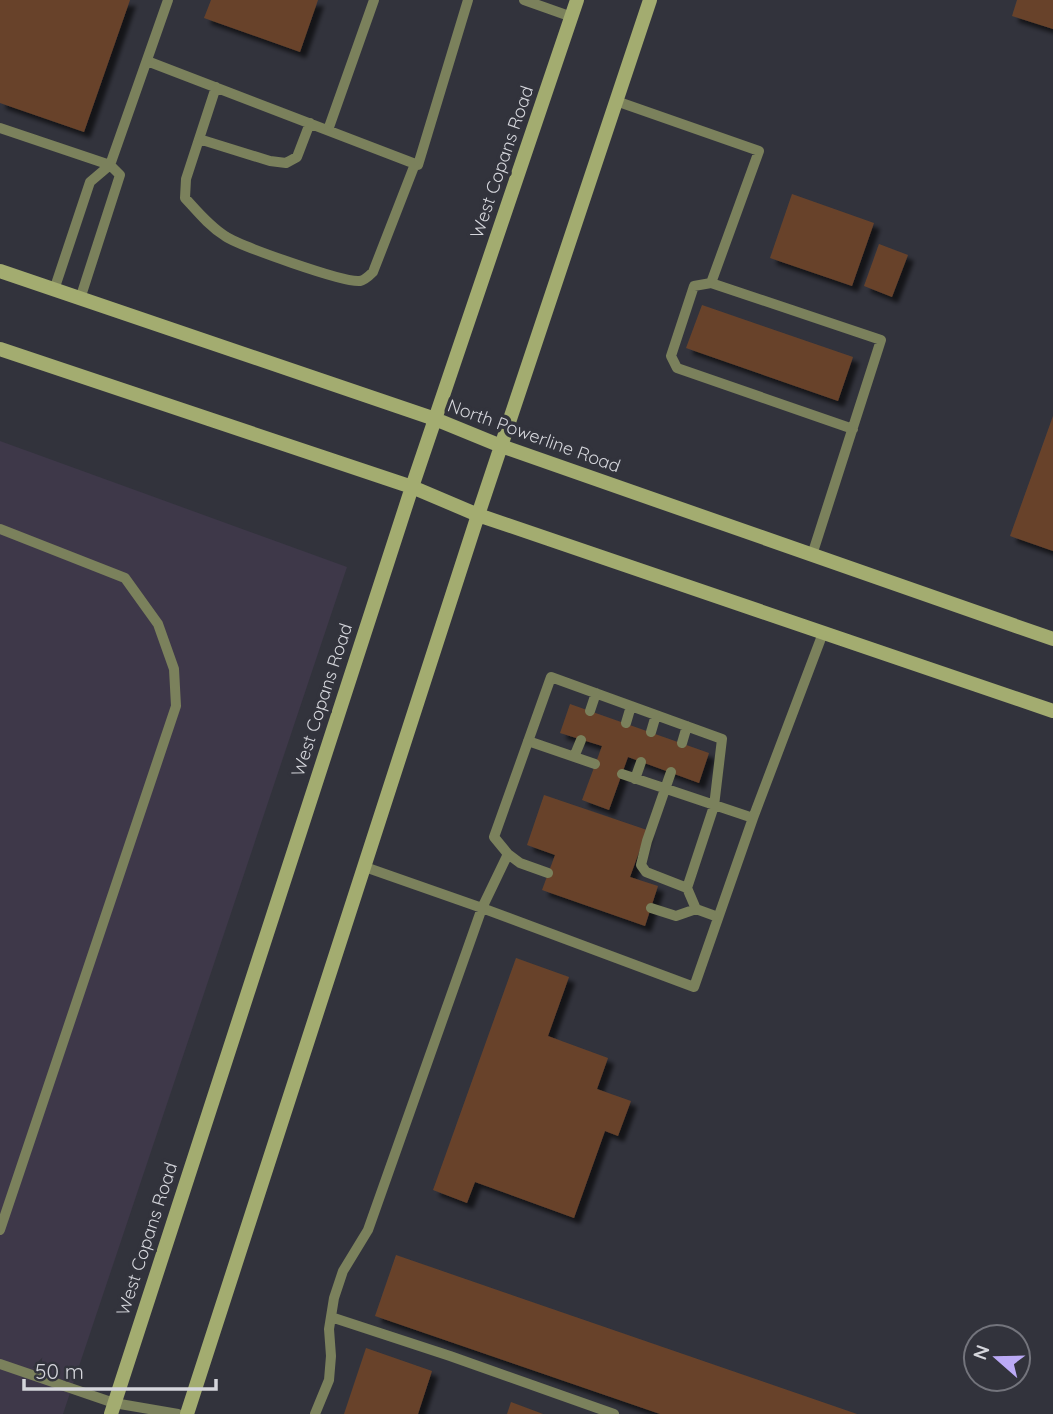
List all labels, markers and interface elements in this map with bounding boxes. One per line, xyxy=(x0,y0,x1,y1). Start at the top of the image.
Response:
street label: West Copans Road xyxy=(465,83,538,241)
street label: North Powerline Road xyxy=(445,394,624,478)
street label: West Copans Road xyxy=(286,620,357,779)
street label: West Copans Road xyxy=(111,1159,182,1318)
north arrow xyxy=(962,1323,1032,1393)
text: N xyxy=(967,1342,995,1363)
scale bar xyxy=(24,1348,217,1392)
text: 50 m xyxy=(35,1358,84,1384)

